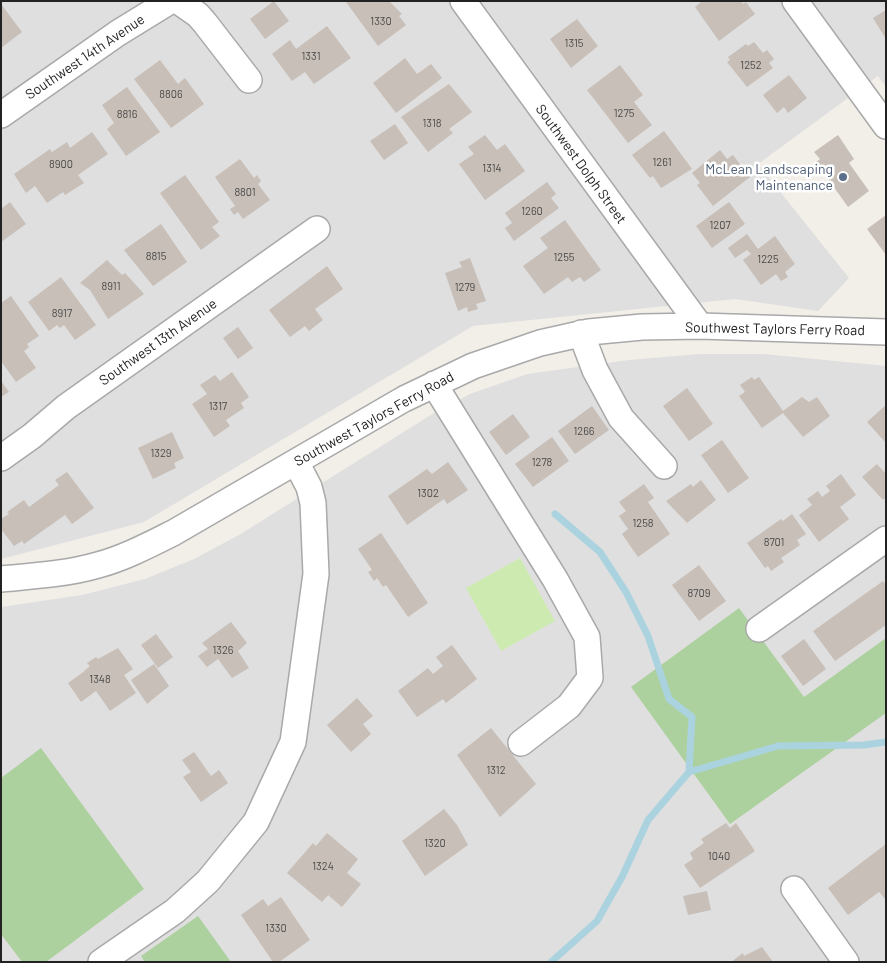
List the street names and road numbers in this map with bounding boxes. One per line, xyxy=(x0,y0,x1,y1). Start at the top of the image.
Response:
street label: Southwest 14th Avenue xyxy=(22,11,148,103)
street label: Southwest Dolph Street xyxy=(532,101,630,227)
street label: Southwest 13th Avenue xyxy=(96,295,220,389)
street label: Southwest Taylors Ferry Road xyxy=(685,319,865,339)
street label: Southwest Taylors Ferry Road xyxy=(291,368,457,470)

